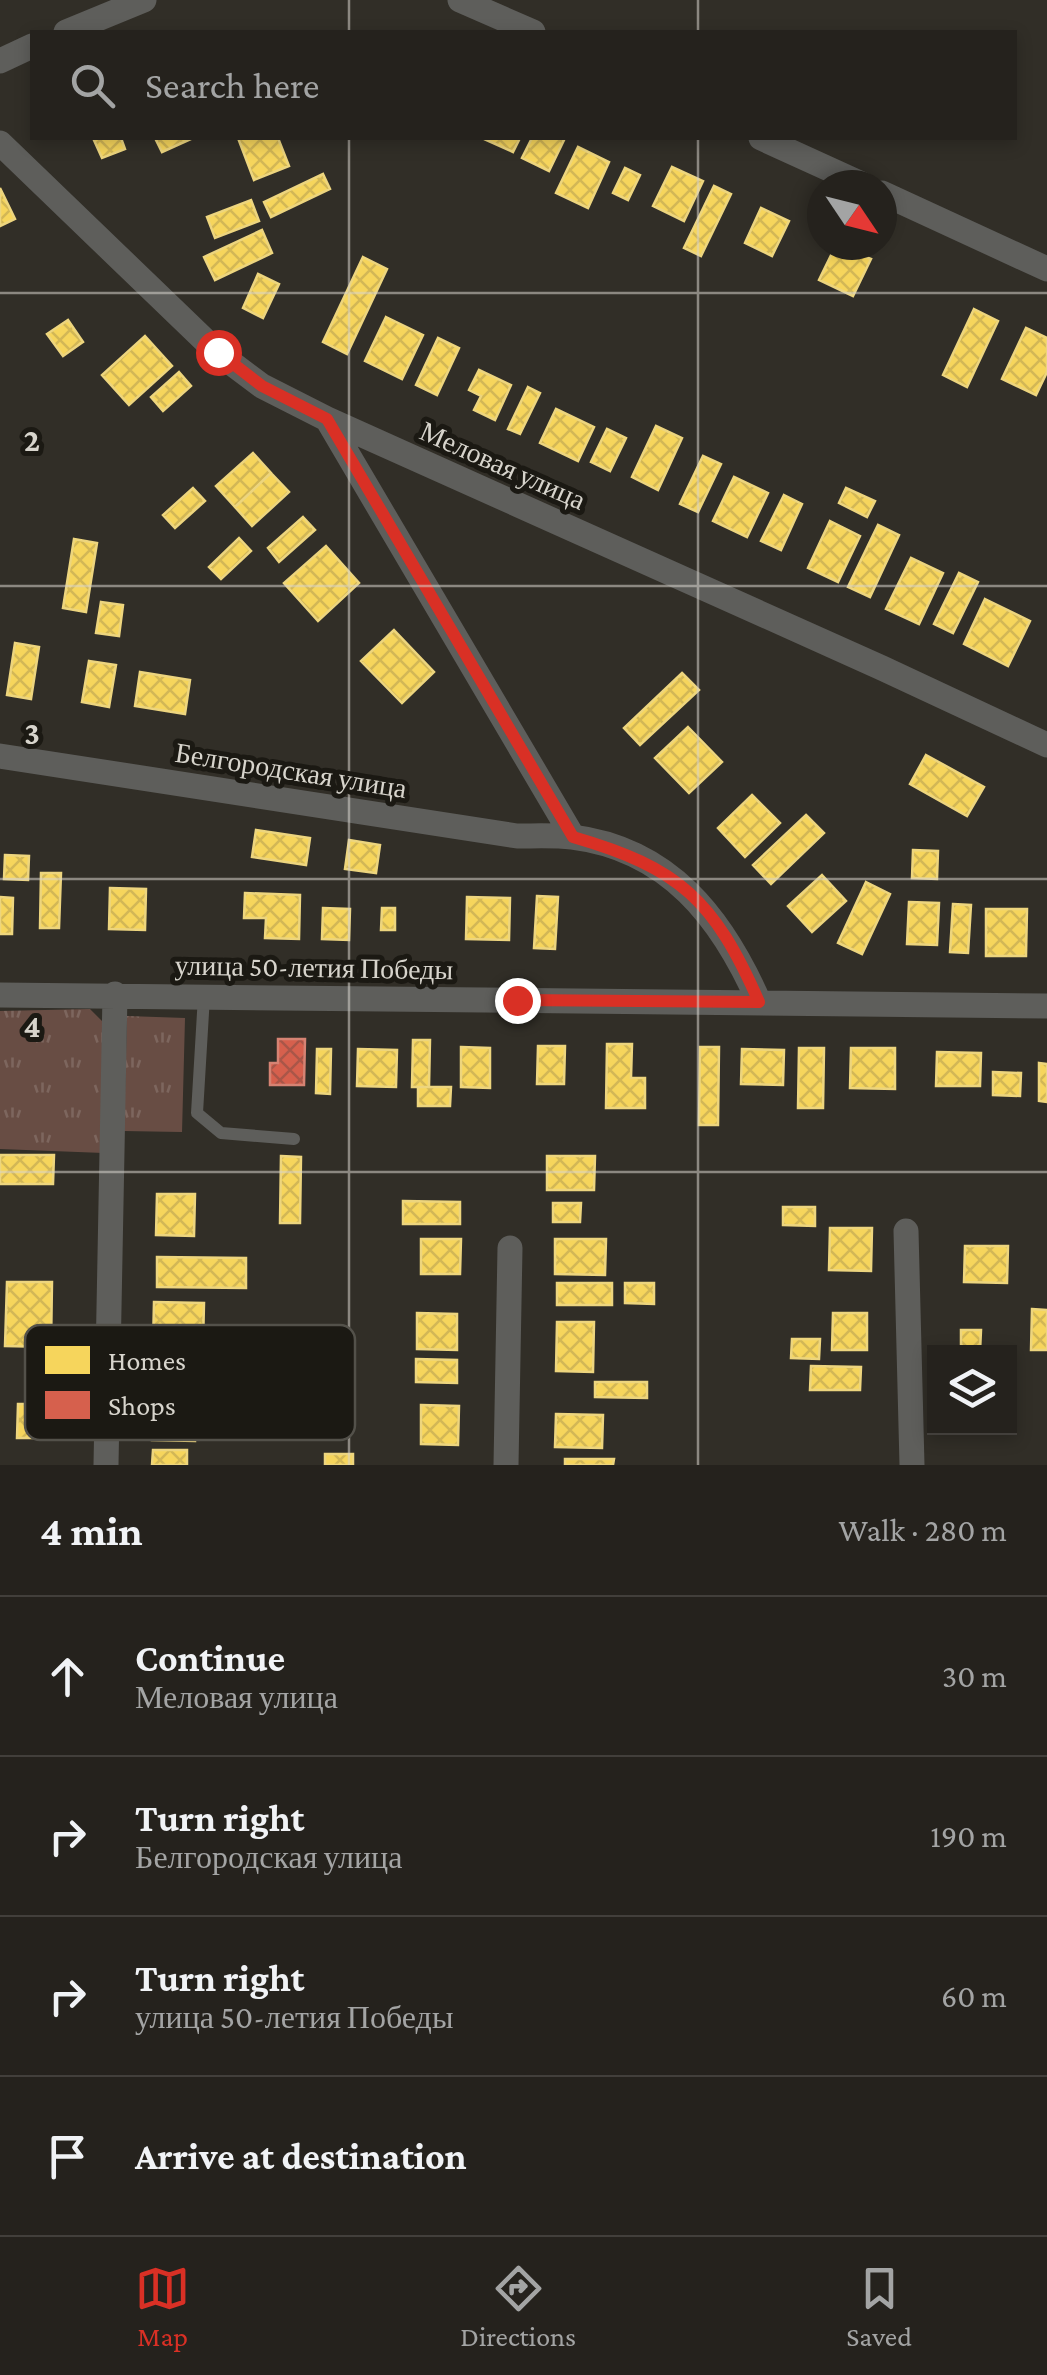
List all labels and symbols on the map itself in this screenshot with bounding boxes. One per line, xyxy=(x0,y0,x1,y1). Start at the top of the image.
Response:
north arrow xyxy=(807,170,897,260)
route start xyxy=(196,330,242,376)
street label: Меловая улица xyxy=(415,415,591,516)
text: 2 xyxy=(24,422,40,458)
text: 3 xyxy=(24,715,40,751)
street label: Белгородская улица xyxy=(173,737,409,804)
street label: улица 50-летия Победы xyxy=(174,950,454,985)
route end xyxy=(495,978,541,1024)
text: 4 xyxy=(23,1008,41,1044)
legend xyxy=(25,1325,355,1440)
text: Homes xyxy=(108,1345,186,1376)
text: Shops xyxy=(108,1390,176,1421)

